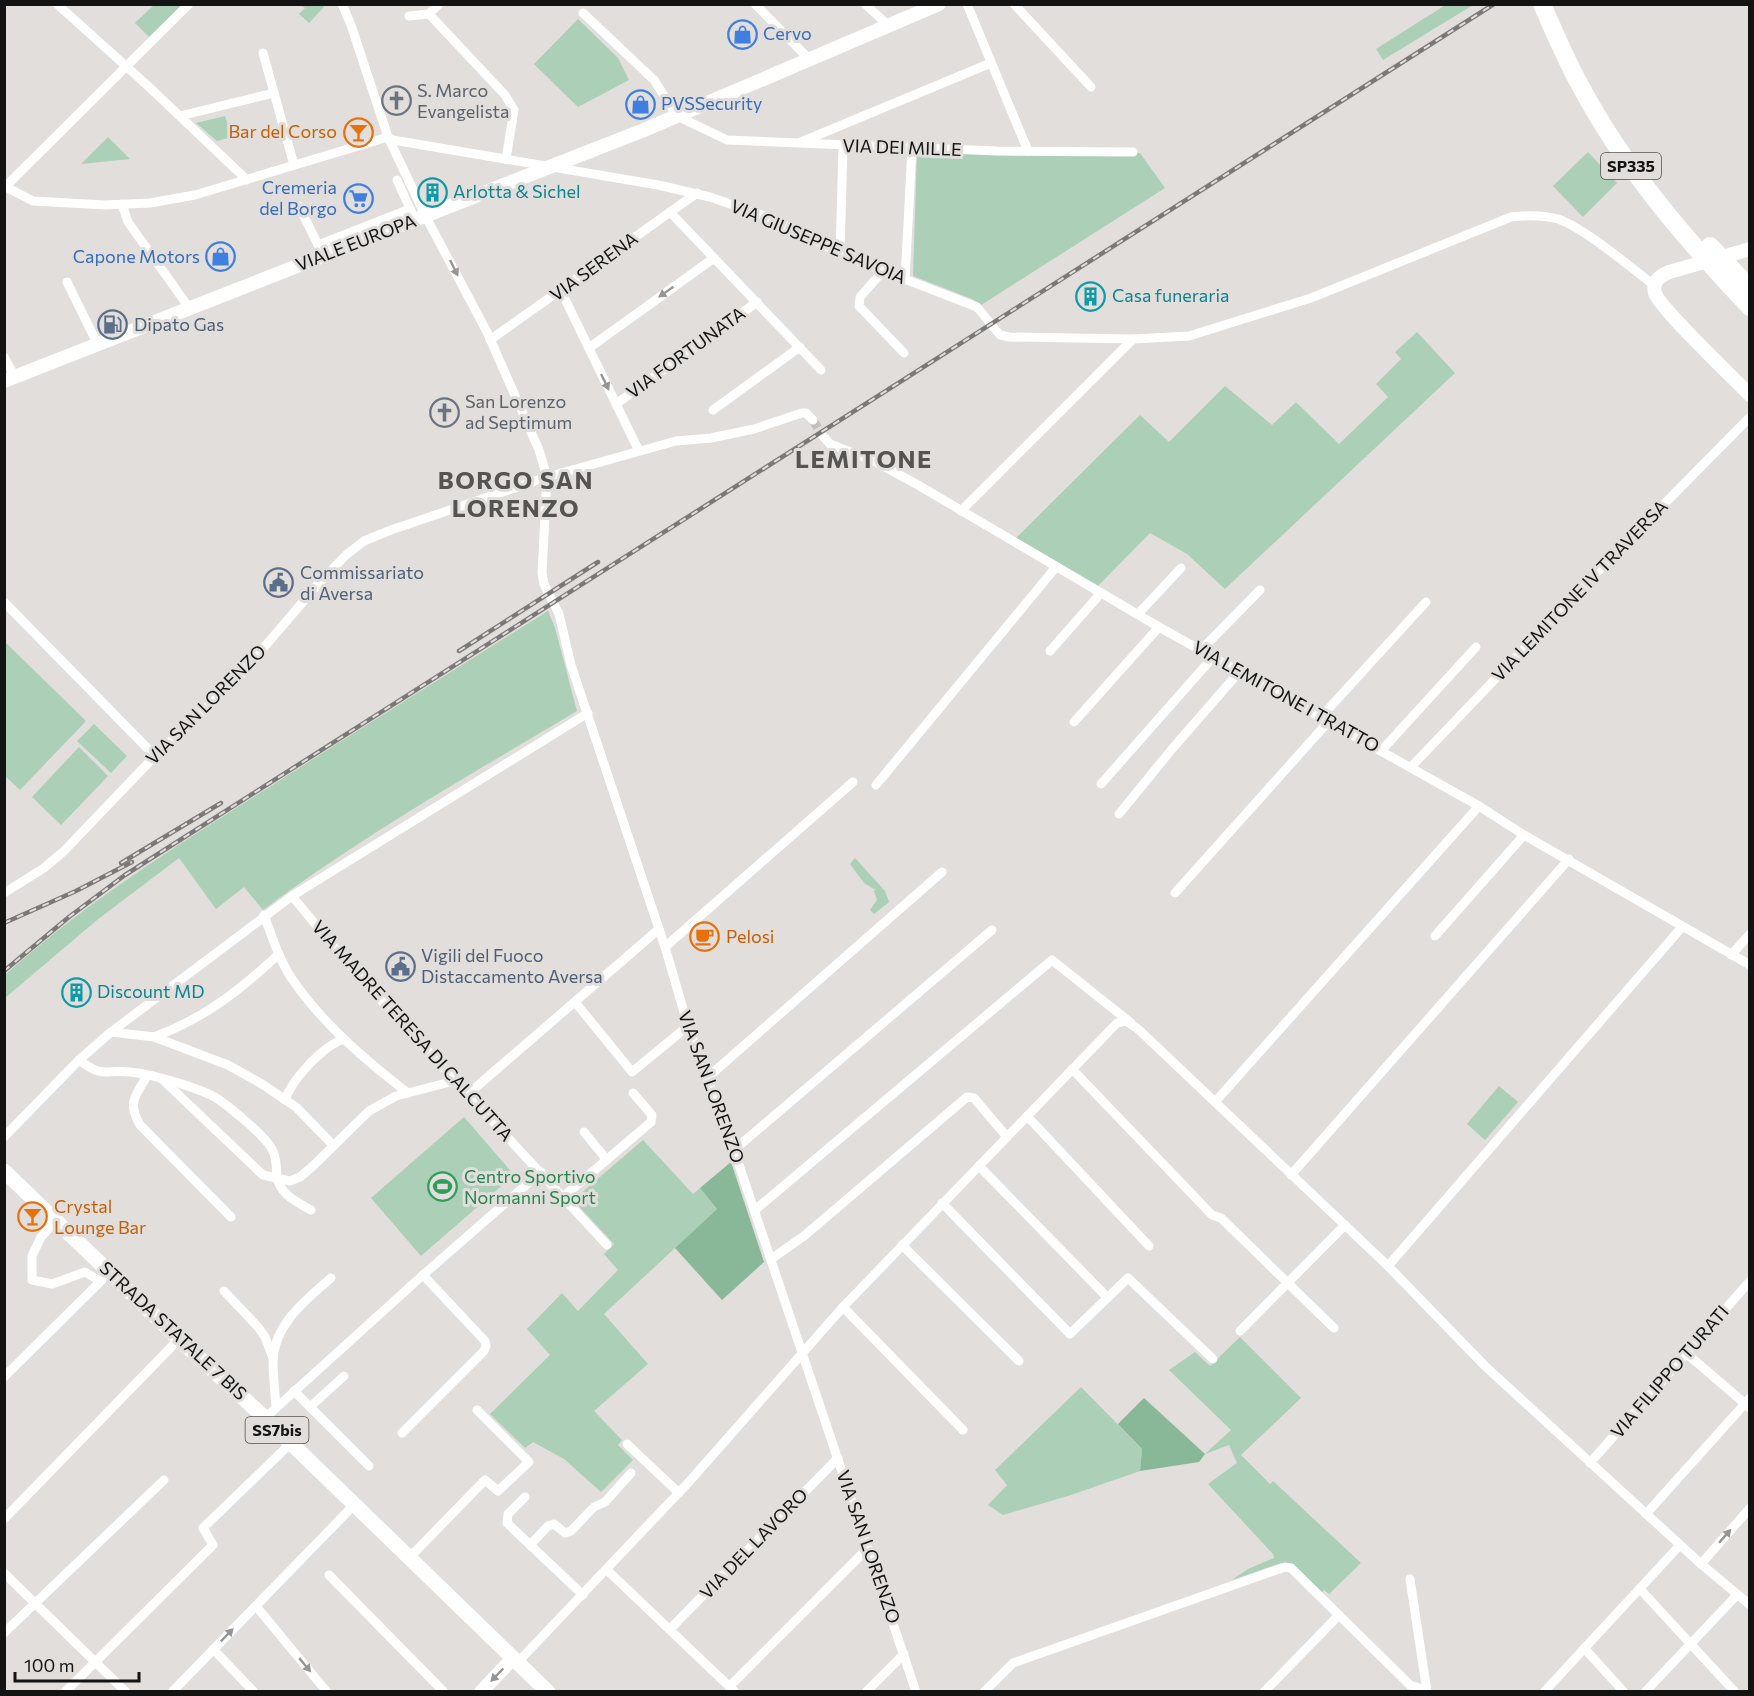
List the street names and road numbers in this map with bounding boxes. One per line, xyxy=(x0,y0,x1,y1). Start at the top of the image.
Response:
street label: VIA DEI MILLE xyxy=(842,134,962,160)
road number: SP335 xyxy=(1601,153,1661,179)
street label: VIA GIUSEPPE SAVOIA xyxy=(727,194,909,288)
street label: VIALE EUROPA xyxy=(292,209,419,275)
street label: VIA SERENA xyxy=(545,227,642,305)
street label: VIA FORTUNATA xyxy=(622,302,749,403)
street label: VIA LEMITONE IV TRAVERSA xyxy=(1487,495,1672,686)
street label: VIA LEMITONE I TRATTO xyxy=(1189,636,1384,757)
street label: VIA SAN LORENZO xyxy=(141,640,270,769)
street label: VIA MADRE TERESA DI CALCUTTA xyxy=(308,915,518,1145)
street label: VIA SAN LORENZO xyxy=(674,1007,750,1166)
street label: STRADA STATALE 7 BIS xyxy=(96,1256,252,1404)
street label: VIA FILIPPO TURATI xyxy=(1606,1300,1733,1442)
road number: SS7bis xyxy=(246,1417,308,1443)
street label: VIA SAN LORENZO xyxy=(832,1467,906,1626)
street label: VIA DEL LAVORO xyxy=(695,1483,812,1603)

